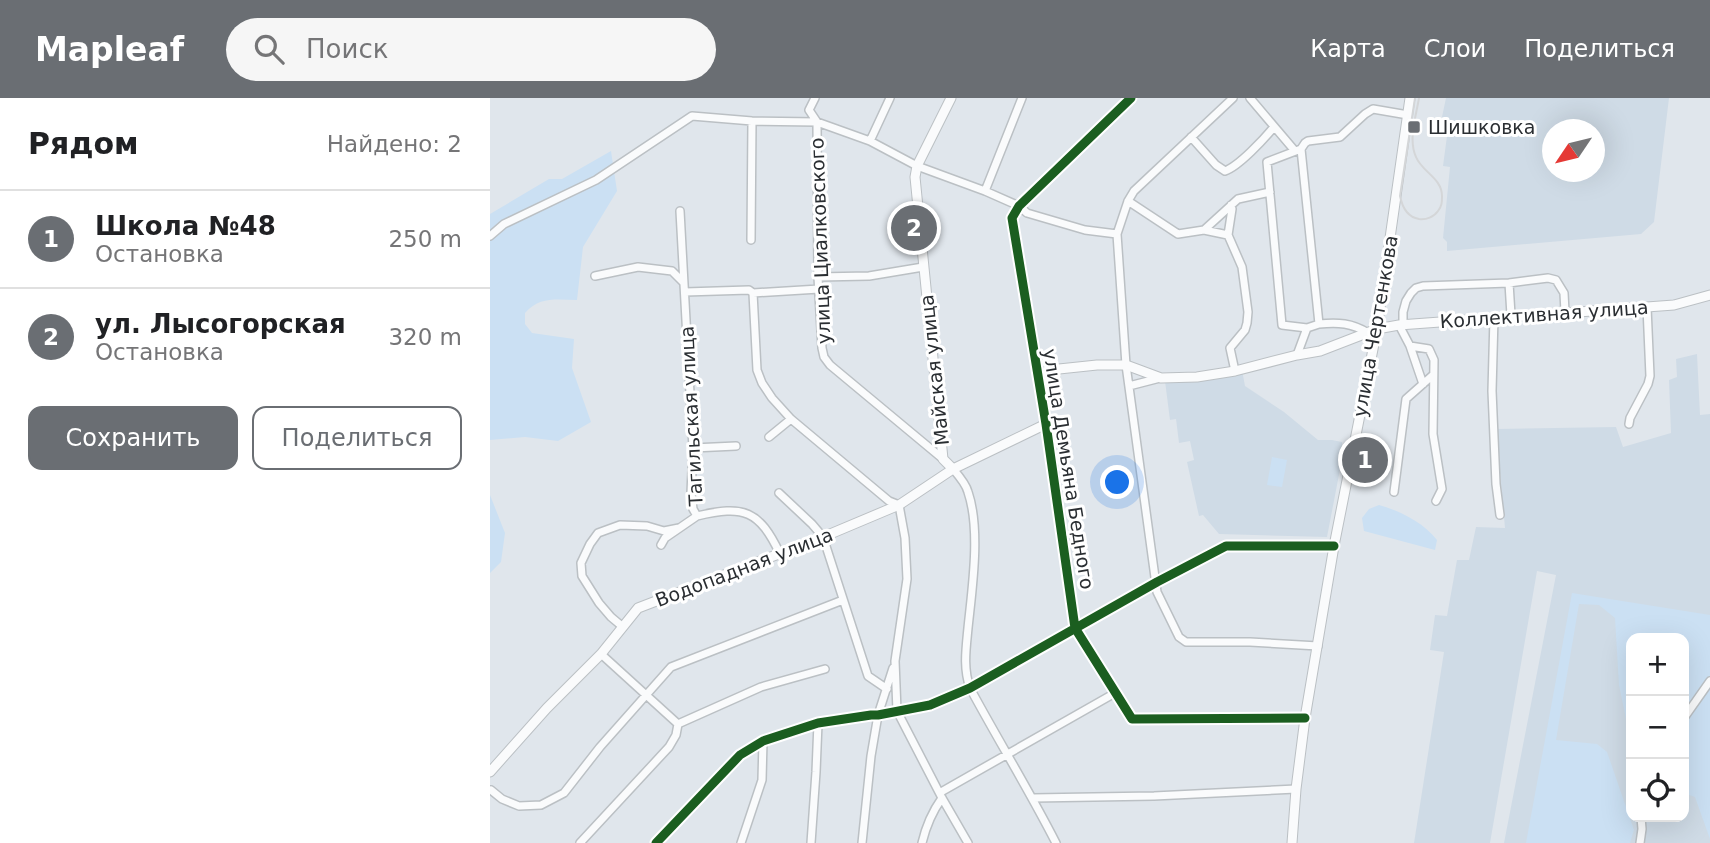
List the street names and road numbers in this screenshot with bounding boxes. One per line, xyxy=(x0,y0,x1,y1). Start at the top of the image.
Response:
street label: улица Циалковского xyxy=(805,137,835,345)
street label: улица Чертенкова xyxy=(1348,233,1402,419)
street label: Майская улица xyxy=(915,293,953,447)
street label: Коллективная улица xyxy=(1439,296,1649,332)
street label: Тагильская улица xyxy=(675,325,707,508)
street label: улица Демьяна Бедного xyxy=(1039,347,1099,591)
street label: Водопадная улица xyxy=(652,523,836,611)

